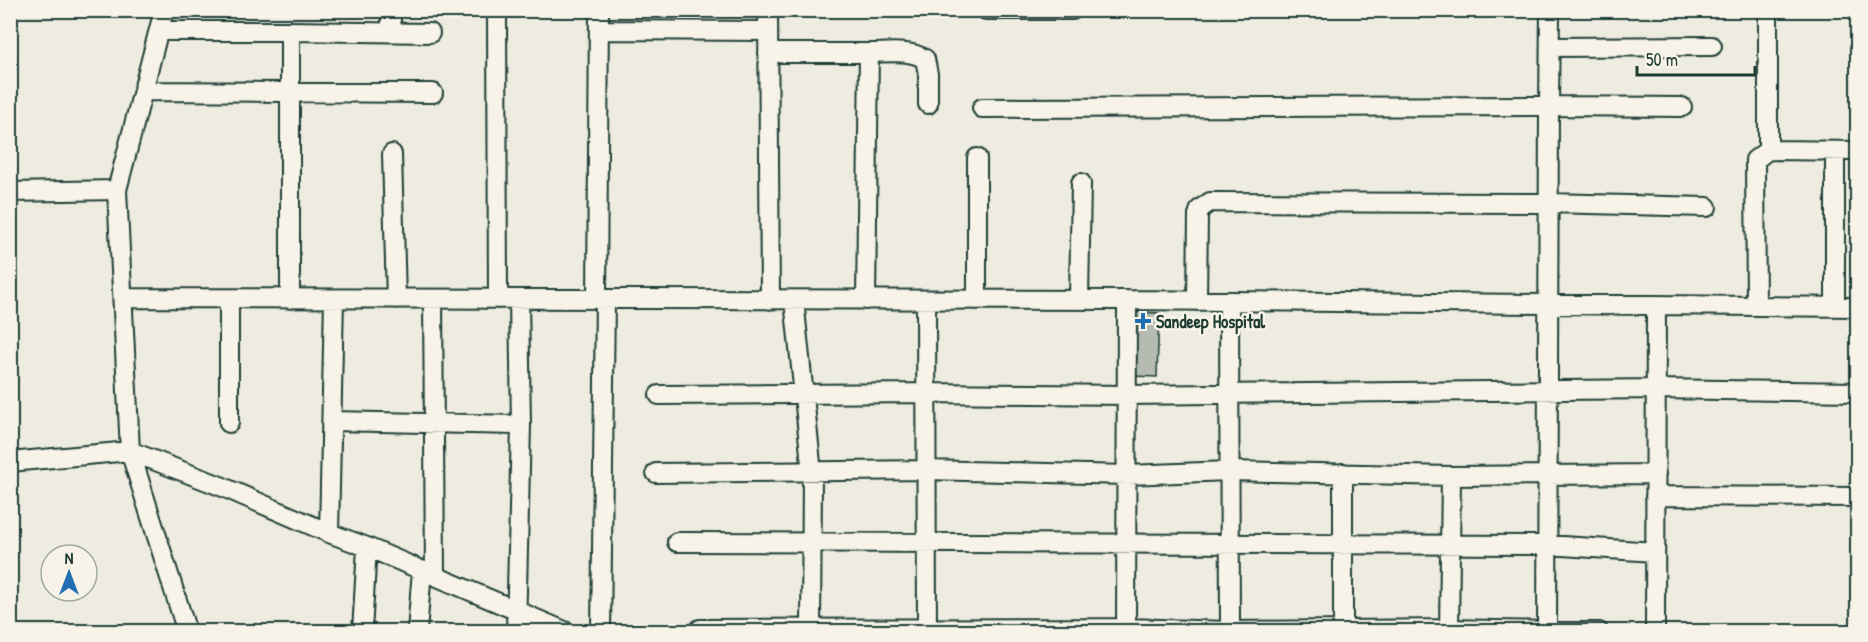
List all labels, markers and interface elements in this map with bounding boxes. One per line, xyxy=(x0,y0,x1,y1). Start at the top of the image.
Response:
scale bar xyxy=(1637,39,1756,77)
text: 50 m xyxy=(1646,47,1678,72)
place label: Sandeep Hospital xyxy=(1156,309,1266,335)
marker: Sandeep Hospital xyxy=(1134,312,1152,330)
north arrow xyxy=(39,543,99,603)
text: N xyxy=(65,547,74,569)

